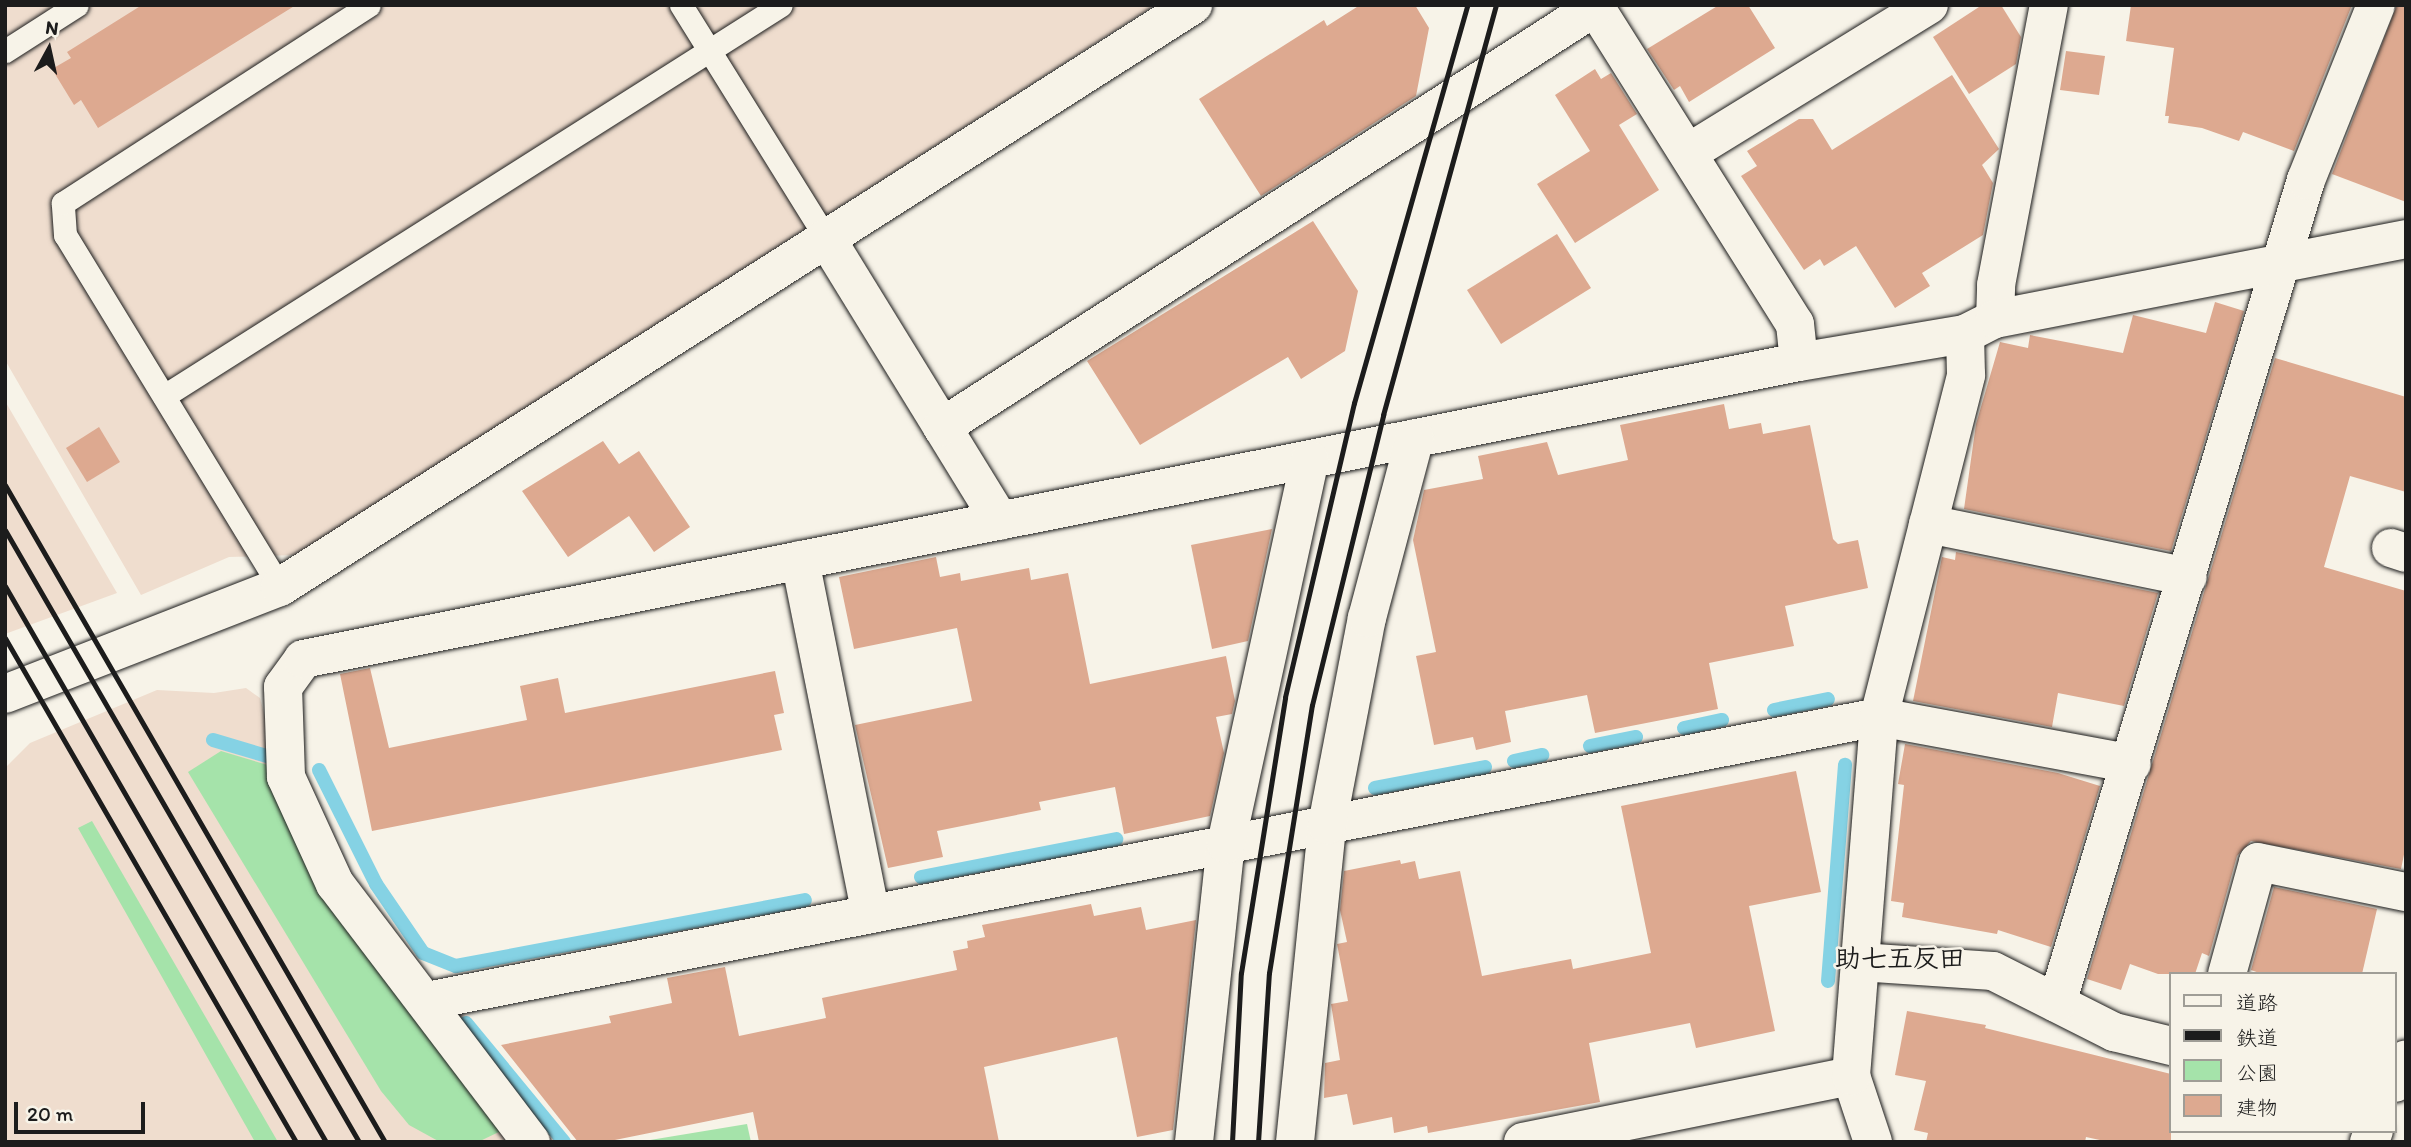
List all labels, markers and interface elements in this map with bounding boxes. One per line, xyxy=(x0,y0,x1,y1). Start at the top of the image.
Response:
north arrow xyxy=(14,14,84,84)
text: N xyxy=(44,15,60,40)
district label: 助七五反田 xyxy=(1835,943,1965,975)
legend xyxy=(2170,972,2397,1133)
text: 道路 xyxy=(2236,990,2278,1015)
text: 鉄道 xyxy=(2236,1025,2278,1050)
text: 公園 xyxy=(2236,1060,2278,1085)
scale bar xyxy=(18,1088,149,1132)
text: 建物 xyxy=(2236,1095,2278,1120)
text: 20 m xyxy=(27,1101,73,1126)

